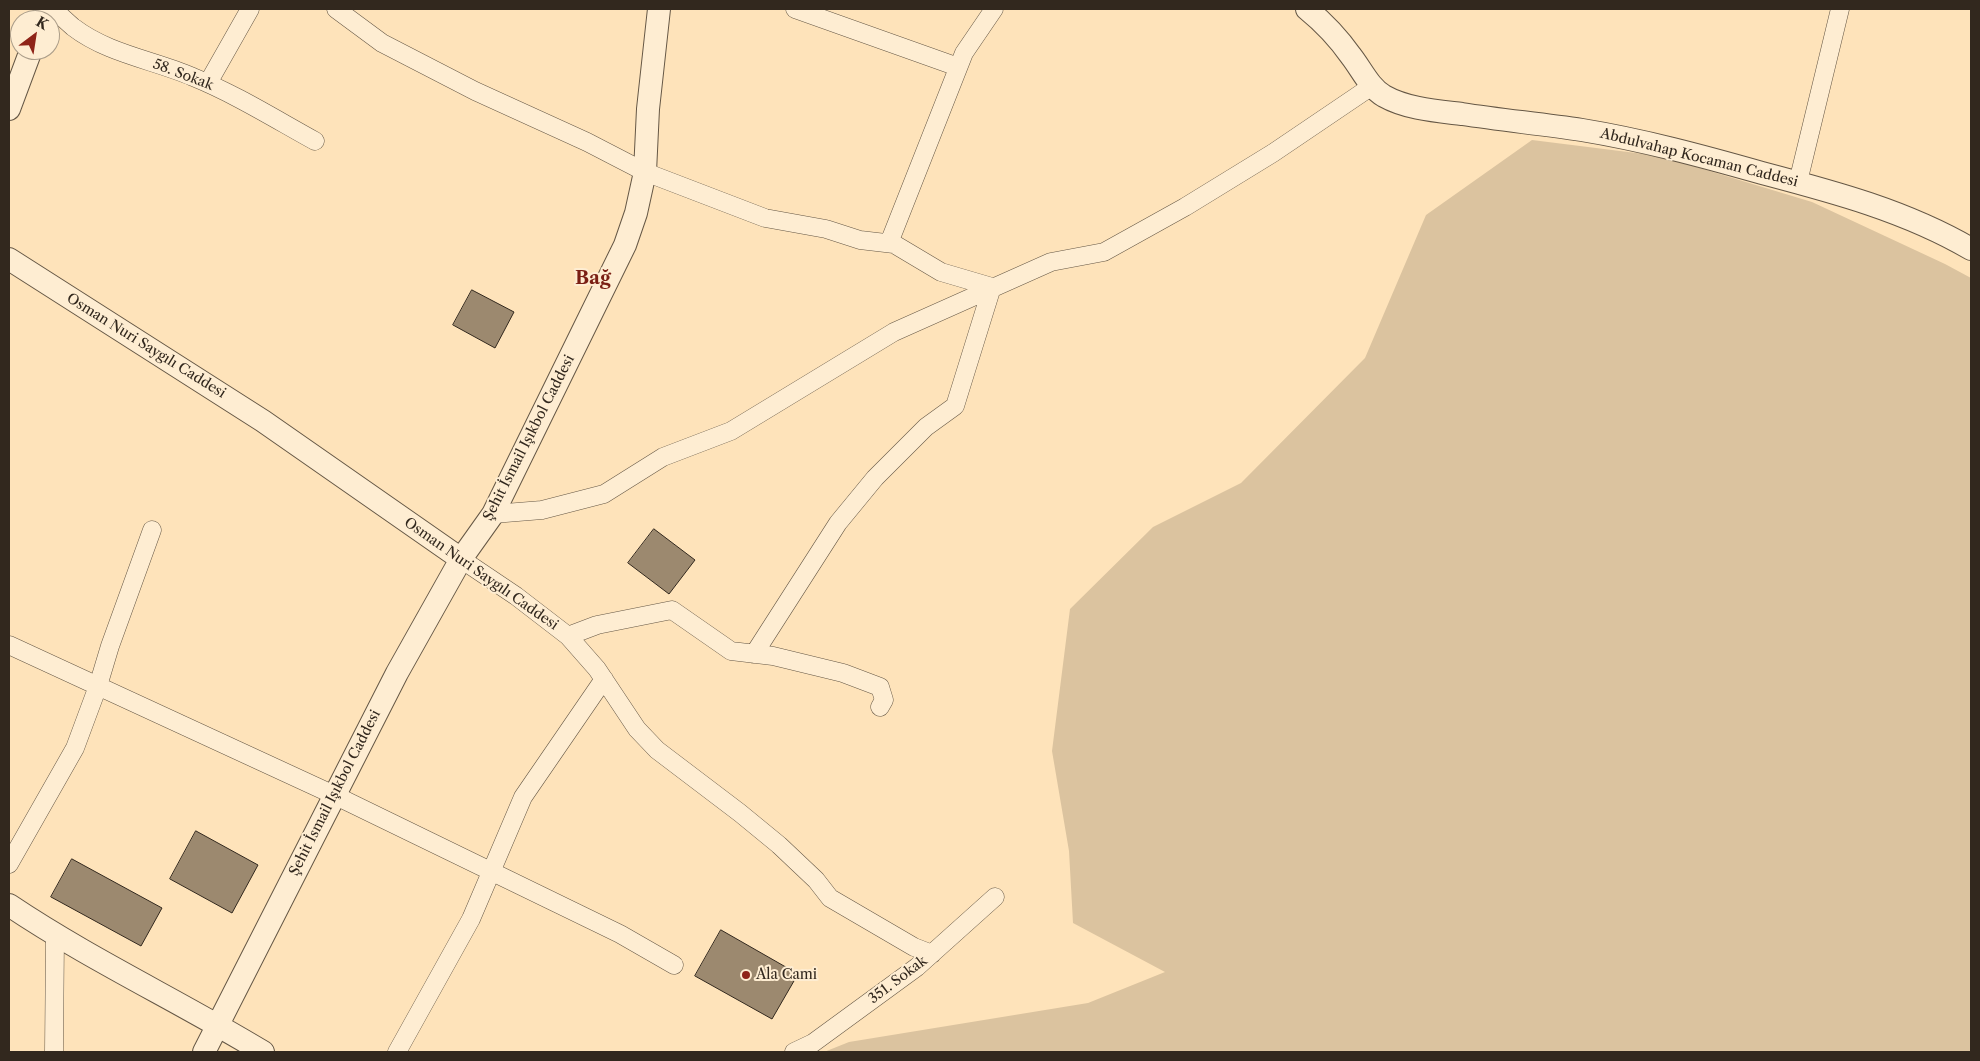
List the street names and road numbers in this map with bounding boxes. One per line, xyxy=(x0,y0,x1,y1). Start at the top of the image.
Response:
street label: 58. Sokak xyxy=(150,56,216,94)
street label: Abdulvahap Kocaman Caddesi xyxy=(1598,125,1800,191)
street label: Osman Nuri Saygılı Caddesi xyxy=(63,290,229,402)
street label: Şehit İsmail Işıkbol Caddesi xyxy=(480,352,578,524)
street label: Osman Nuri Saygılı Caddesi xyxy=(401,514,561,634)
street label: Şehit İsmail Işıkbol Caddesi xyxy=(286,707,384,879)
street label: 351. Sokak xyxy=(865,953,931,1007)

